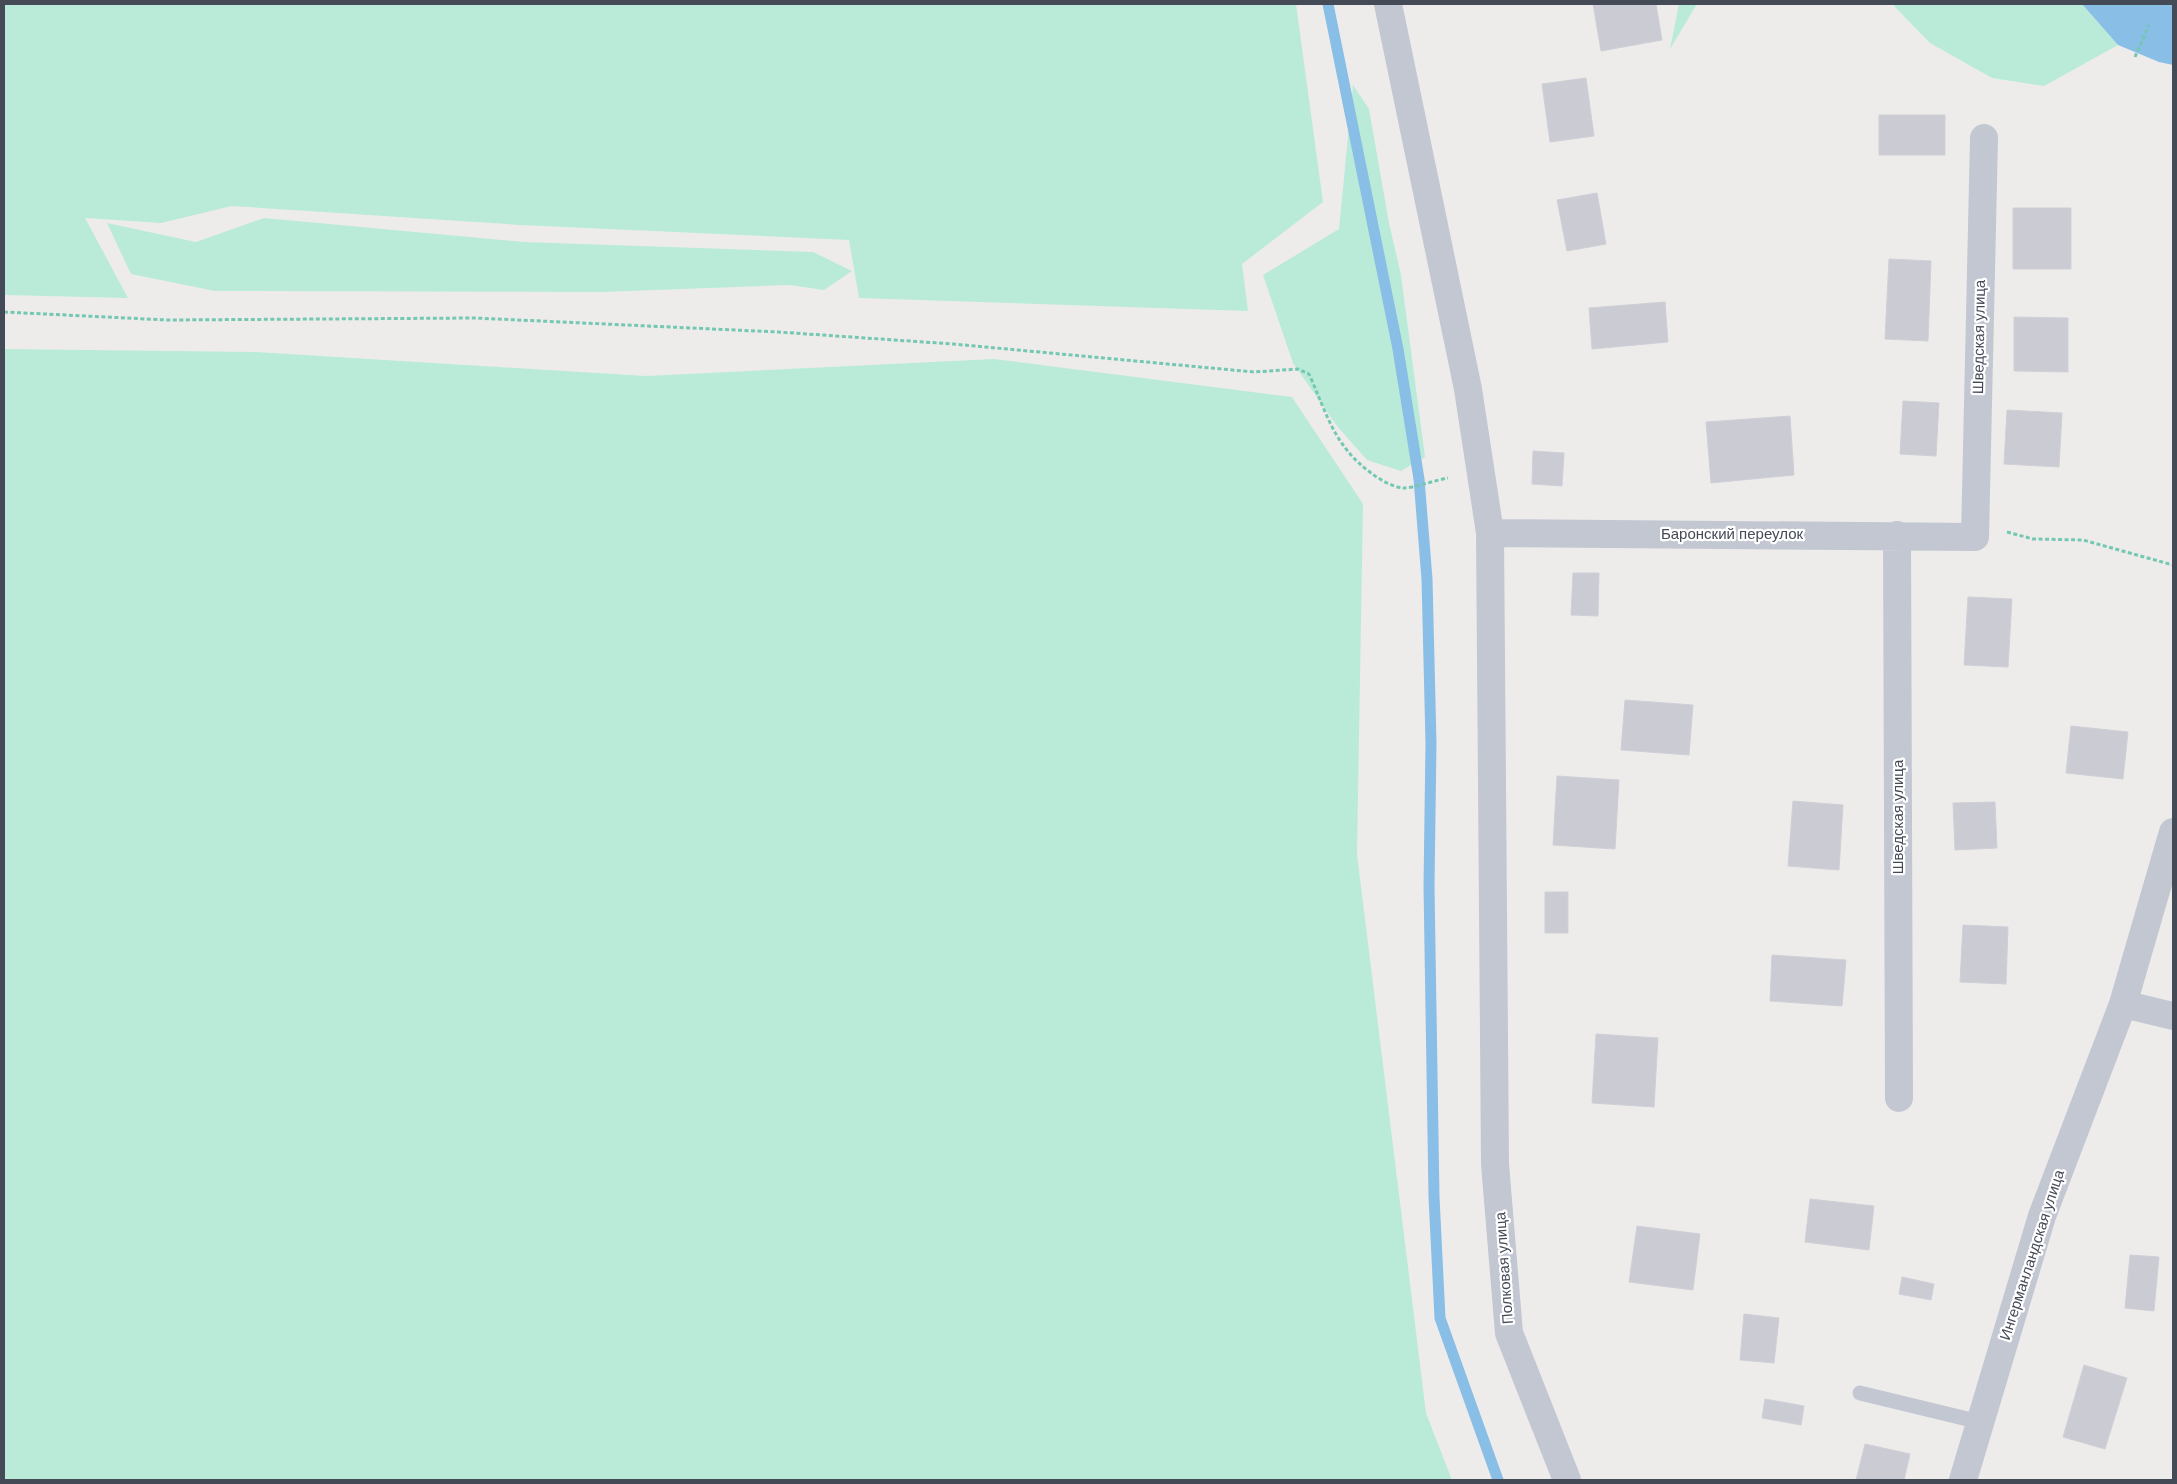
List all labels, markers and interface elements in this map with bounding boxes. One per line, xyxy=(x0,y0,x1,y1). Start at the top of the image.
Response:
street label: Шведская улица xyxy=(1969,279,1988,394)
street label: Баронский переулок xyxy=(1661,525,1803,542)
street label: Шведская улица xyxy=(1889,759,1906,874)
street label: Ингерманландская улица xyxy=(1996,1167,2067,1342)
street label: Полковая улица xyxy=(1491,1211,1516,1325)

